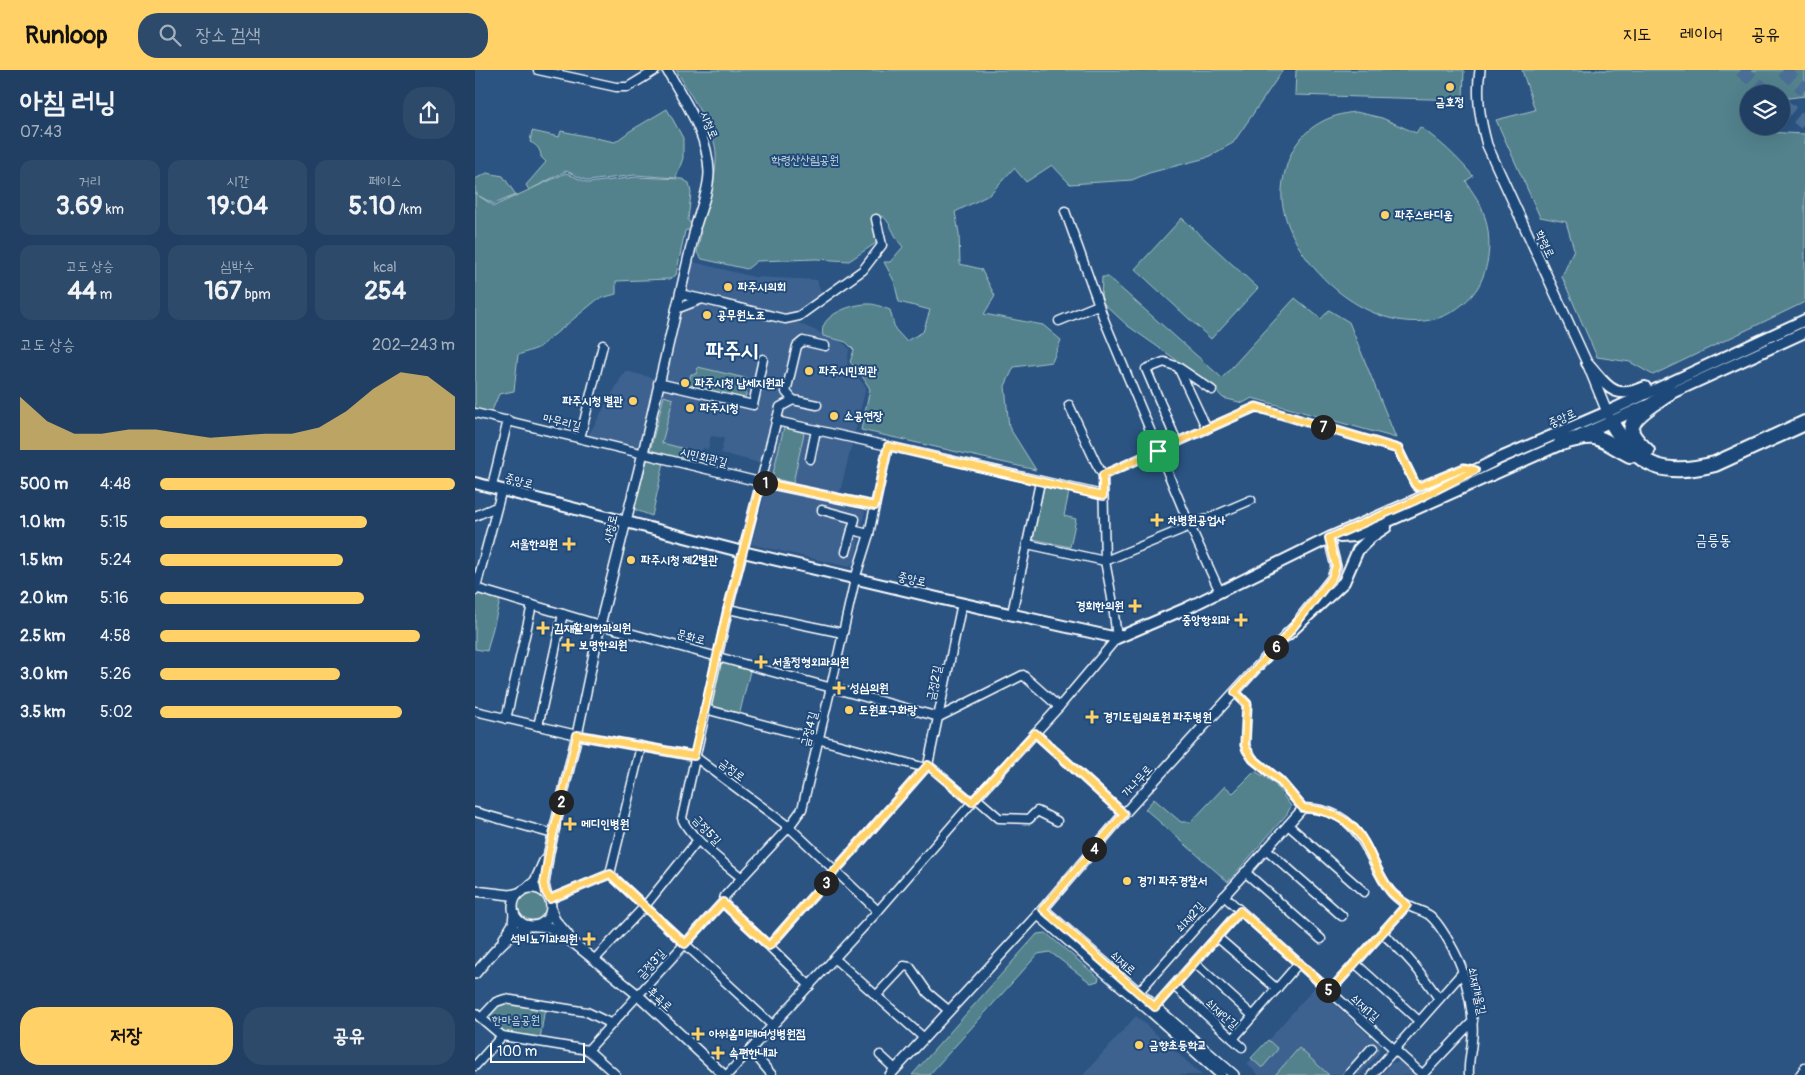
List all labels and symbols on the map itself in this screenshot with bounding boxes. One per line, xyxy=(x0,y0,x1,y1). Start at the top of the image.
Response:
marker: 금호정 xyxy=(1444,81,1456,93)
place label: 금호정 xyxy=(1436,95,1464,110)
street label: 시청로 xyxy=(696,109,721,141)
park label: 학령산산림공원 xyxy=(771,153,839,168)
place label: 파주스타디움 xyxy=(1394,208,1453,223)
marker: 파주스타디움 xyxy=(1379,209,1391,221)
street label: 학령로 xyxy=(1532,228,1557,261)
place label: 파주시의회 xyxy=(737,280,786,295)
marker: 파주시의회 xyxy=(722,281,734,293)
place label: 공무원노조 xyxy=(717,308,766,323)
marker: 공무원노조 xyxy=(701,309,713,321)
district label: 파주시 xyxy=(705,337,759,365)
place label: 파주시민회관 xyxy=(818,364,877,379)
marker: 파주시민회관 xyxy=(803,365,815,377)
place label: 파주시청 납세지원과 xyxy=(694,376,785,391)
marker: 파주시청 납세지원과 xyxy=(679,377,691,389)
place label: 파주시청 별관 xyxy=(561,394,623,409)
marker: 파주시청 별관 xyxy=(627,395,639,407)
place label: 파주시청 xyxy=(699,401,739,416)
marker: 파주시청 xyxy=(684,402,696,414)
street label: 중앙로 xyxy=(1546,406,1578,431)
place label: 소공연장 xyxy=(844,409,883,424)
marker: 소공연장 xyxy=(828,410,840,422)
street label: 마무리길 xyxy=(541,411,583,435)
pin: 7 xyxy=(1311,414,1335,440)
pin xyxy=(1137,430,1179,472)
street label: 시민회관길 xyxy=(679,444,729,471)
street label: 중앙로 xyxy=(503,470,535,492)
pin: 1 xyxy=(753,470,777,496)
street label: 시청로 xyxy=(600,513,621,545)
marker: 차병원공업사 xyxy=(1150,513,1164,527)
place label: 차병원공업사 xyxy=(1167,513,1226,528)
district label: 금릉동 xyxy=(1695,531,1731,550)
place label: 서울한의원 xyxy=(510,537,558,552)
marker: 서울한의원 xyxy=(562,537,576,551)
place label: 파주시청 제2별관 xyxy=(640,553,718,568)
marker: 파주시청 제2별관 xyxy=(625,554,637,566)
street label: 중앙로 xyxy=(896,569,928,590)
place label: 경희한의원 xyxy=(1076,599,1124,614)
marker: 경희한의원 xyxy=(1128,599,1142,613)
place label: 중앙항외과 xyxy=(1182,613,1230,628)
marker: 중앙항외과 xyxy=(1234,613,1248,627)
marker: 김재활의학과의원 xyxy=(536,621,550,635)
place label: 김재활의학과의원 xyxy=(554,621,632,636)
street label: 문화로 xyxy=(675,626,707,648)
pin: 6 xyxy=(1263,634,1289,660)
marker: 보명한의원 xyxy=(561,638,575,652)
place label: 보명한의원 xyxy=(579,638,628,653)
marker: 서울정형외과의원 xyxy=(754,655,768,669)
place label: 서울정형외과의원 xyxy=(772,655,850,670)
street label: 금정2길 xyxy=(923,664,946,702)
marker: 성심의원 xyxy=(832,681,846,695)
place label: 성심의원 xyxy=(849,681,889,696)
place label: 도원표구화랑 xyxy=(859,703,917,718)
marker: 도원표구화랑 xyxy=(843,704,855,716)
street label: 금정4길 xyxy=(798,710,821,748)
marker: 경기도립의료원 파주병원 xyxy=(1085,710,1099,724)
place label: 경기도립의료원 파주병원 xyxy=(1103,710,1212,725)
street label: 금정로 xyxy=(716,756,748,785)
street label: 가나무로 xyxy=(1119,762,1156,801)
pin: 2 xyxy=(549,790,573,814)
street label: 금정5길 xyxy=(689,812,724,849)
marker: 메디인병원 xyxy=(563,817,577,831)
place label: 메디인병원 xyxy=(581,817,630,832)
pin: 4 xyxy=(1081,836,1107,862)
pin: 3 xyxy=(813,870,839,896)
place label: 경기 파주경찰서 xyxy=(1137,874,1208,889)
marker: 경기 파주경찰서 xyxy=(1121,875,1133,887)
street label: 쇠재2길 xyxy=(1173,899,1208,936)
place label: 석비뇨기과의원 xyxy=(510,932,578,947)
marker: 석비뇨기과의원 xyxy=(582,932,596,946)
street label: 금정3길 xyxy=(634,946,669,983)
street label: 쇠재로 xyxy=(1107,948,1139,979)
street label: 쇠재개울길 xyxy=(1464,966,1489,1017)
pin: 5 xyxy=(1315,978,1341,1002)
street label: 후곡로 xyxy=(644,984,675,1015)
street label: 쇠재1길 xyxy=(1347,992,1382,1025)
street label: 쇠재안길 xyxy=(1202,996,1241,1033)
park label: 한마음공원 xyxy=(492,1013,540,1028)
marker: 아워홈미래여성병원점 xyxy=(691,1027,705,1041)
place label: 아워홈미래여성병원점 xyxy=(709,1027,806,1042)
place label: 금향초등학교 xyxy=(1149,1038,1207,1053)
marker: 금향초등학교 xyxy=(1133,1039,1145,1051)
scale bar xyxy=(490,1040,585,1063)
marker: 속편한내과 xyxy=(711,1046,725,1060)
place label: 속편한내과 xyxy=(729,1046,778,1061)

